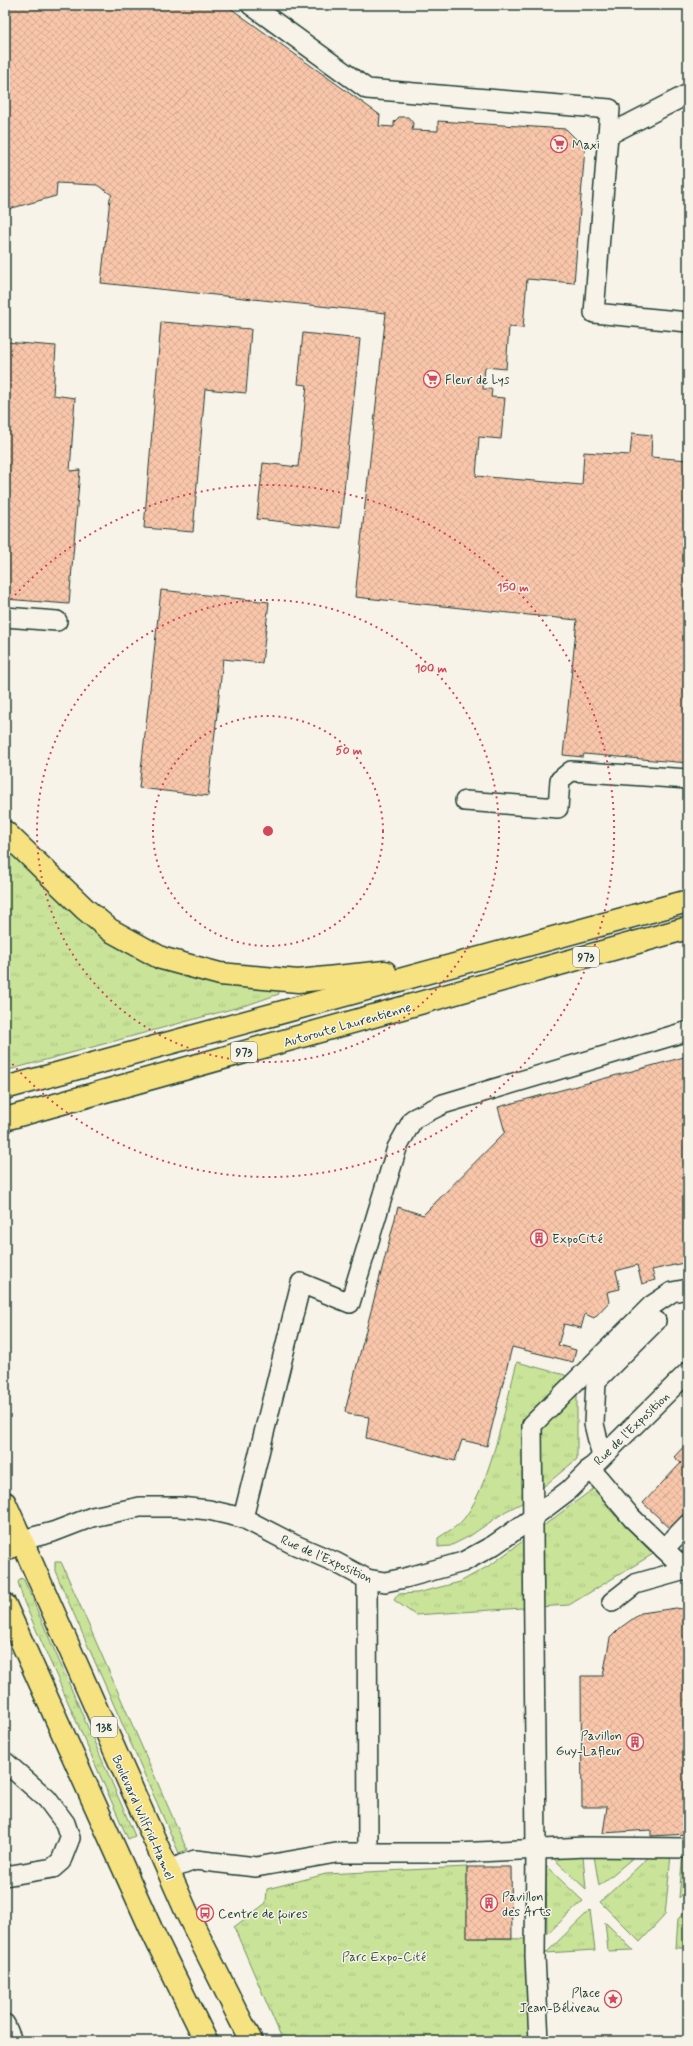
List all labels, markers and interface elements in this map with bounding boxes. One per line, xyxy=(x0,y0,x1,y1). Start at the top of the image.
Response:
supermarket icon: Maxi xyxy=(549,134,569,154)
place label: Maxi xyxy=(572,137,600,154)
supermarket icon: Fleur de Lys xyxy=(422,369,442,389)
place label: Fleur de Lys xyxy=(445,372,510,389)
text: 150 m xyxy=(497,580,529,596)
text: 100 m xyxy=(415,661,448,677)
text: 50 m xyxy=(336,743,363,759)
centre of rings xyxy=(261,824,275,838)
road number: 973 xyxy=(573,947,599,967)
street label: Autoroute Laurentienne xyxy=(282,999,413,1052)
road number: 973 xyxy=(231,1042,257,1062)
building icon: ExpoCité xyxy=(529,1228,549,1248)
place label: ExpoCité xyxy=(552,1231,603,1248)
street label: Rue de l'Exposition xyxy=(591,1389,674,1470)
street label: Rue de l'Exposition xyxy=(278,1531,375,1587)
road number: 138 xyxy=(91,1717,117,1737)
place label: Pavillon Guy-Lafleur xyxy=(556,1728,623,1760)
building icon: Pavillon Guy-Lafleur xyxy=(625,1732,645,1752)
street label: Boulevard Wilfrid-Hamel xyxy=(107,1753,178,1883)
place label: Pavillon des Arts xyxy=(502,1889,551,1921)
building icon: Pavillon des Arts xyxy=(479,1893,499,1913)
bus stop icon: Centre de foires xyxy=(195,1903,215,1923)
place label: Centre de foires xyxy=(218,1906,308,1925)
park label: Parc Expo-Cité xyxy=(342,1949,426,1966)
place label: Place Jean-Béliveau xyxy=(519,1985,600,2017)
place icon: Place Jean-Béliveau xyxy=(603,1989,623,2009)

